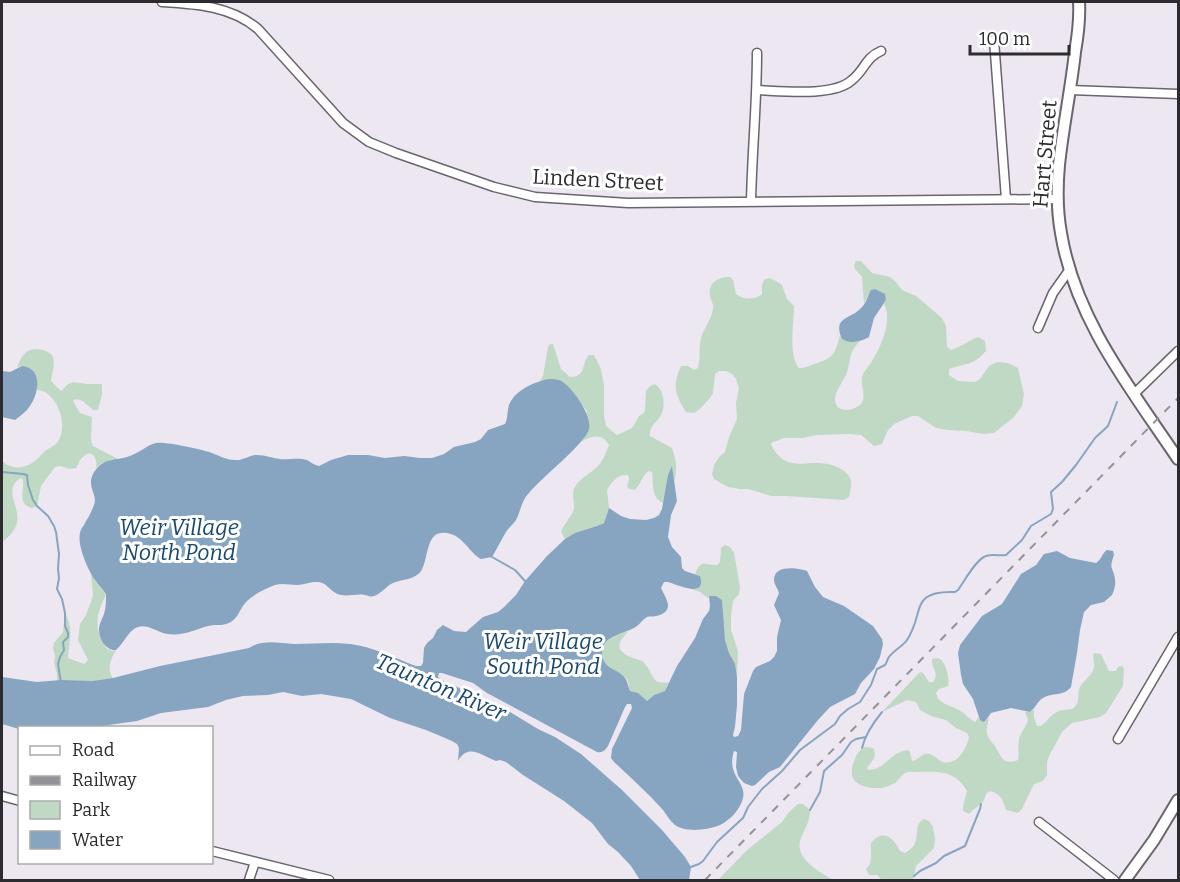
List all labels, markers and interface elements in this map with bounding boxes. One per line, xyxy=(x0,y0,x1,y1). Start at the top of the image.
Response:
scale bar xyxy=(970,18,1069,56)
text: 100 m xyxy=(979,28,1030,50)
street label: Hart Street xyxy=(1027,99,1063,209)
street label: Linden Street xyxy=(532,164,665,196)
water label: Weir Village North Pond xyxy=(119,514,239,566)
water label: Weir Village South Pond xyxy=(483,628,603,680)
water label: Taunton River xyxy=(372,648,511,727)
legend xyxy=(18,726,213,864)
text: Road xyxy=(72,739,115,761)
text: Railway xyxy=(72,769,137,791)
text: Park xyxy=(72,799,111,821)
text: Water xyxy=(72,829,123,851)

